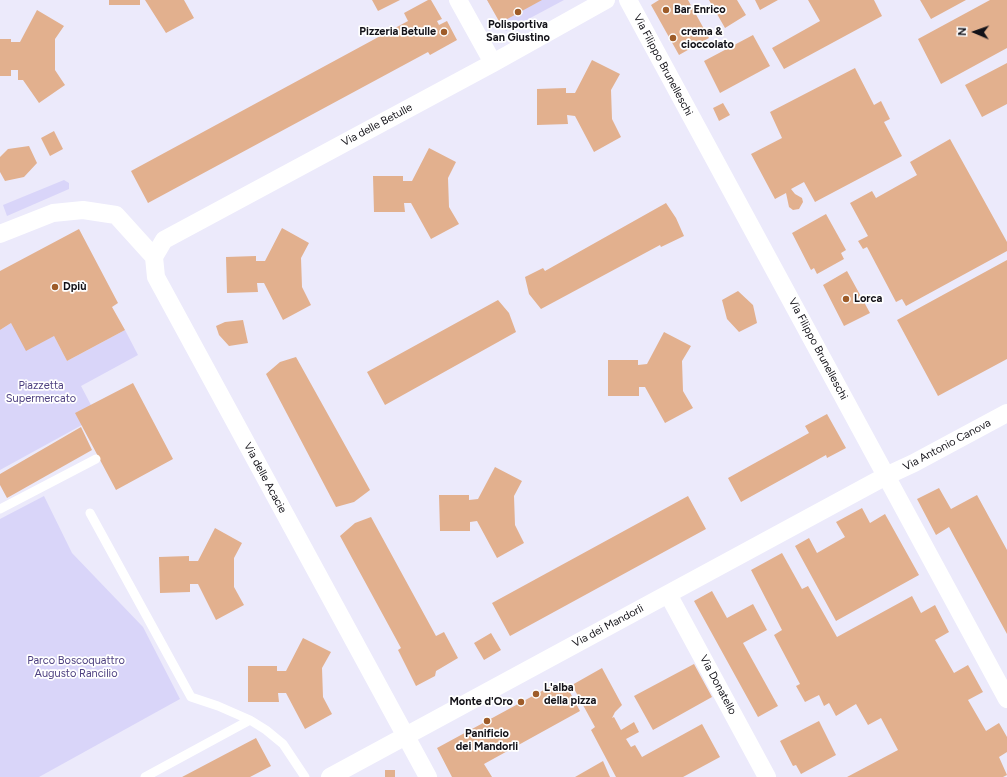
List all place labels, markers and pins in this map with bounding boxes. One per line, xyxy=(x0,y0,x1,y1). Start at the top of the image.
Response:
place label: Bar Enrico xyxy=(674,3,726,17)
marker: Bar Enrico xyxy=(661,5,671,15)
marker: Polisportiva San Giustino xyxy=(513,7,523,17)
place label: Polisportiva San Giustino xyxy=(486,18,550,44)
place label: Pizzeria Betulle xyxy=(359,25,436,39)
place label: crema & cioccolato xyxy=(681,25,734,51)
marker: Pizzeria Betulle xyxy=(439,27,449,37)
marker: crema & cioccolato xyxy=(668,33,678,43)
place label: Dpiù xyxy=(63,280,86,294)
marker: Dpiù xyxy=(50,282,60,292)
place label: Lorca xyxy=(854,292,882,306)
marker: Lorca xyxy=(841,294,851,304)
place label: L'alba della pizza xyxy=(544,681,596,707)
marker: L'alba della pizza xyxy=(531,689,541,699)
place label: Monte d'Oro xyxy=(449,695,513,709)
marker: Monte d'Oro xyxy=(516,697,526,707)
marker: Panificio dei Mandorli xyxy=(482,716,492,726)
place label: Panificio dei Mandorli xyxy=(456,727,518,753)

